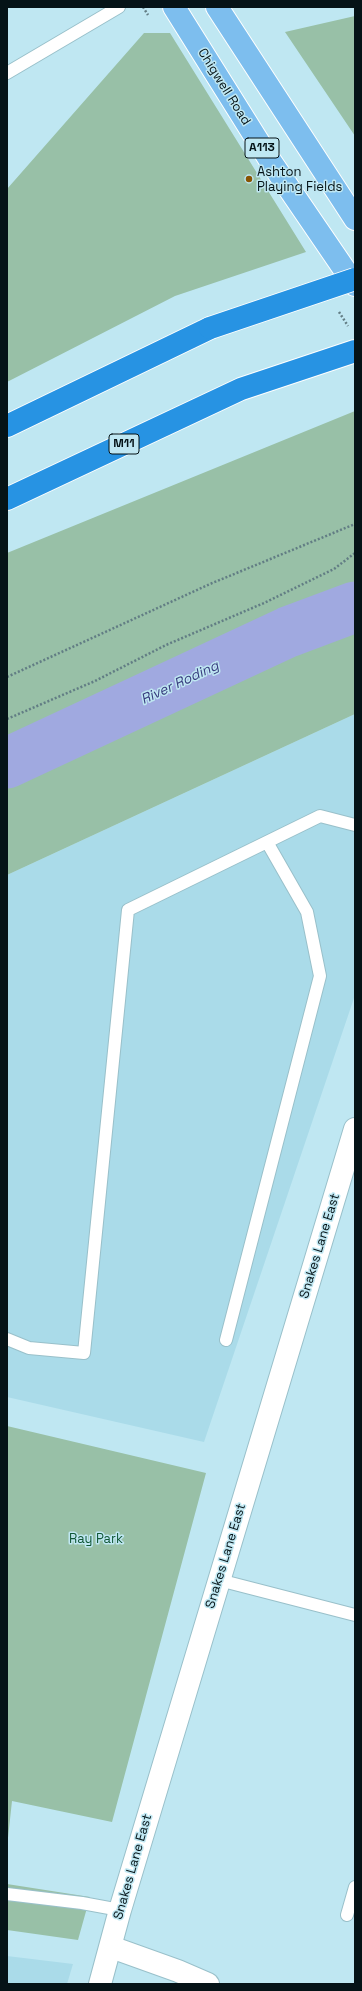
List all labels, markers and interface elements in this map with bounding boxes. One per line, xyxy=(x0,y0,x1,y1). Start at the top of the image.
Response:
street label: Chigwell Road xyxy=(194,46,254,128)
road number: A113 xyxy=(245,138,279,158)
place label: Ashton Playing Fields xyxy=(257,164,342,195)
marker: Ashton Playing Fields xyxy=(244,174,254,184)
road number: M11 xyxy=(109,434,139,454)
water label: River Roding xyxy=(138,658,222,708)
street label: Snakes Lane East xyxy=(297,1192,343,1300)
street label: Snakes Lane East xyxy=(203,1502,249,1610)
park label: Ray Park xyxy=(69,1531,123,1547)
street label: Snakes Lane East xyxy=(110,1812,156,1922)

